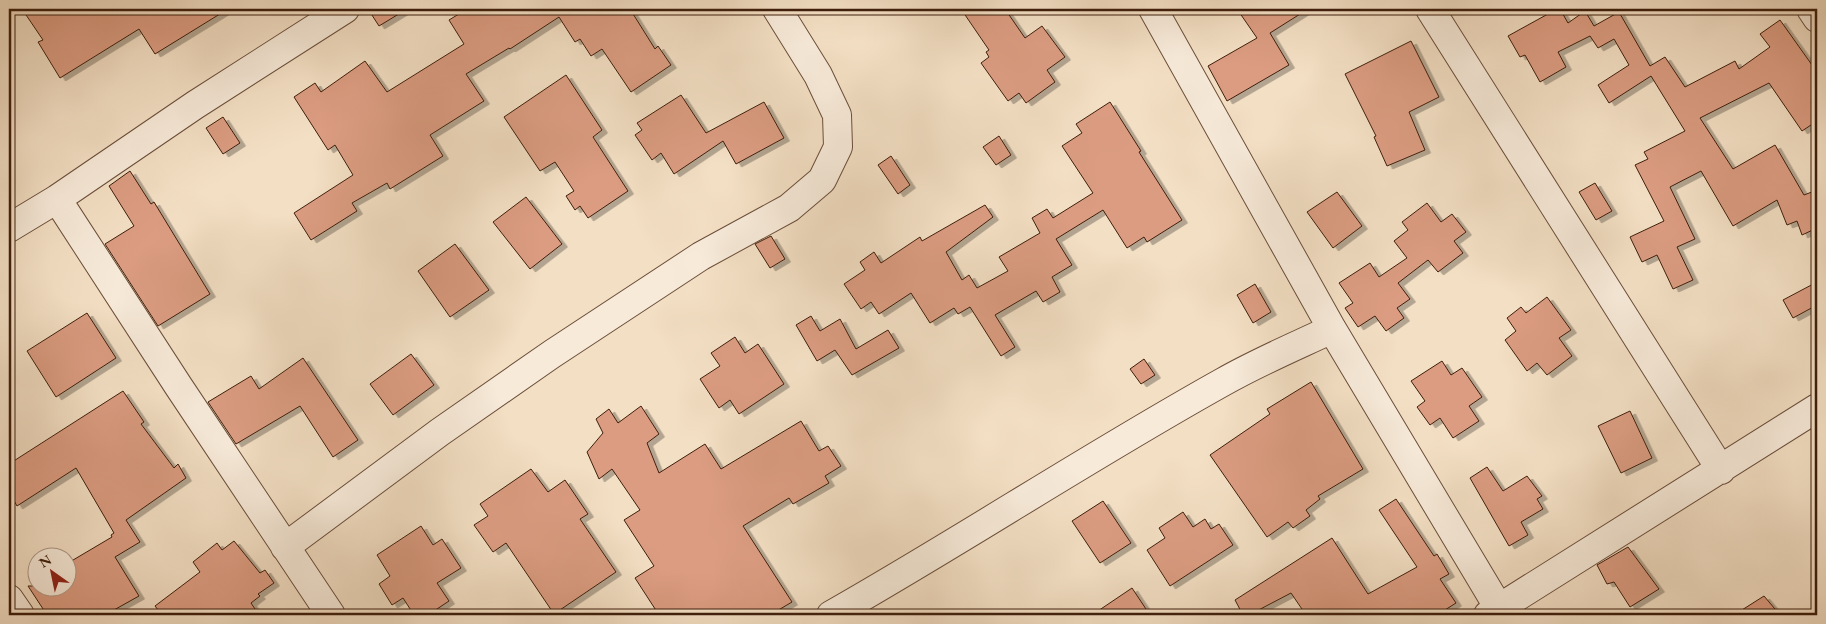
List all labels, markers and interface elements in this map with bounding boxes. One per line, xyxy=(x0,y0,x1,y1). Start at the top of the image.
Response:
north arrow xyxy=(28,546,78,596)
text: N xyxy=(35,550,55,572)

